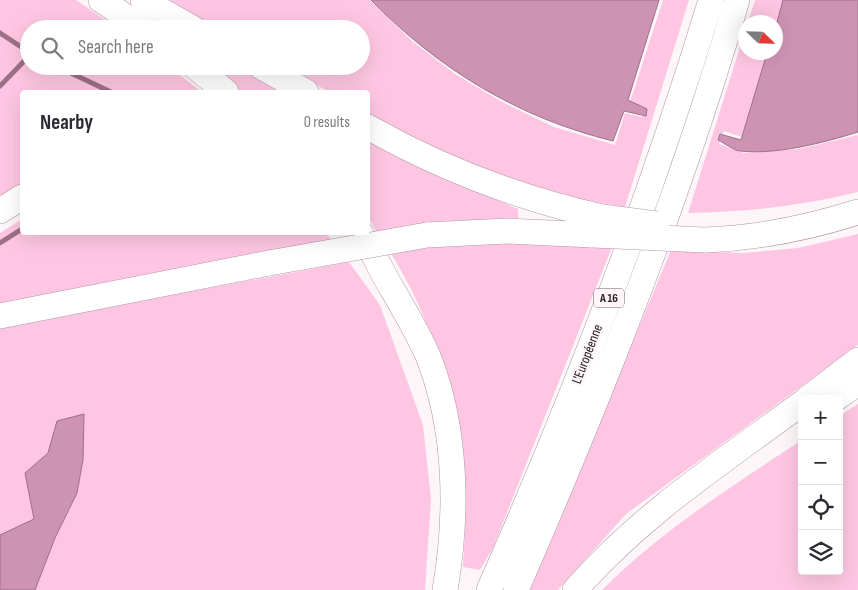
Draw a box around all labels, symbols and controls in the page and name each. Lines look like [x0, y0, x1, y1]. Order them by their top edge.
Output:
north arrow [738, 15, 783, 60]
search box [20, 20, 370, 75]
icon: search [38, 34, 66, 62]
text: Search here [78, 36, 154, 59]
text: Nearby [40, 110, 93, 135]
text: 0 results [304, 113, 350, 132]
road number: A 16 [594, 288, 624, 308]
street label: L'Européenne [568, 322, 606, 386]
map controls [798, 395, 843, 575]
button: + [798, 395, 843, 440]
button: − [798, 440, 843, 485]
button: locate [798, 485, 843, 530]
button: layers [798, 530, 843, 575]

